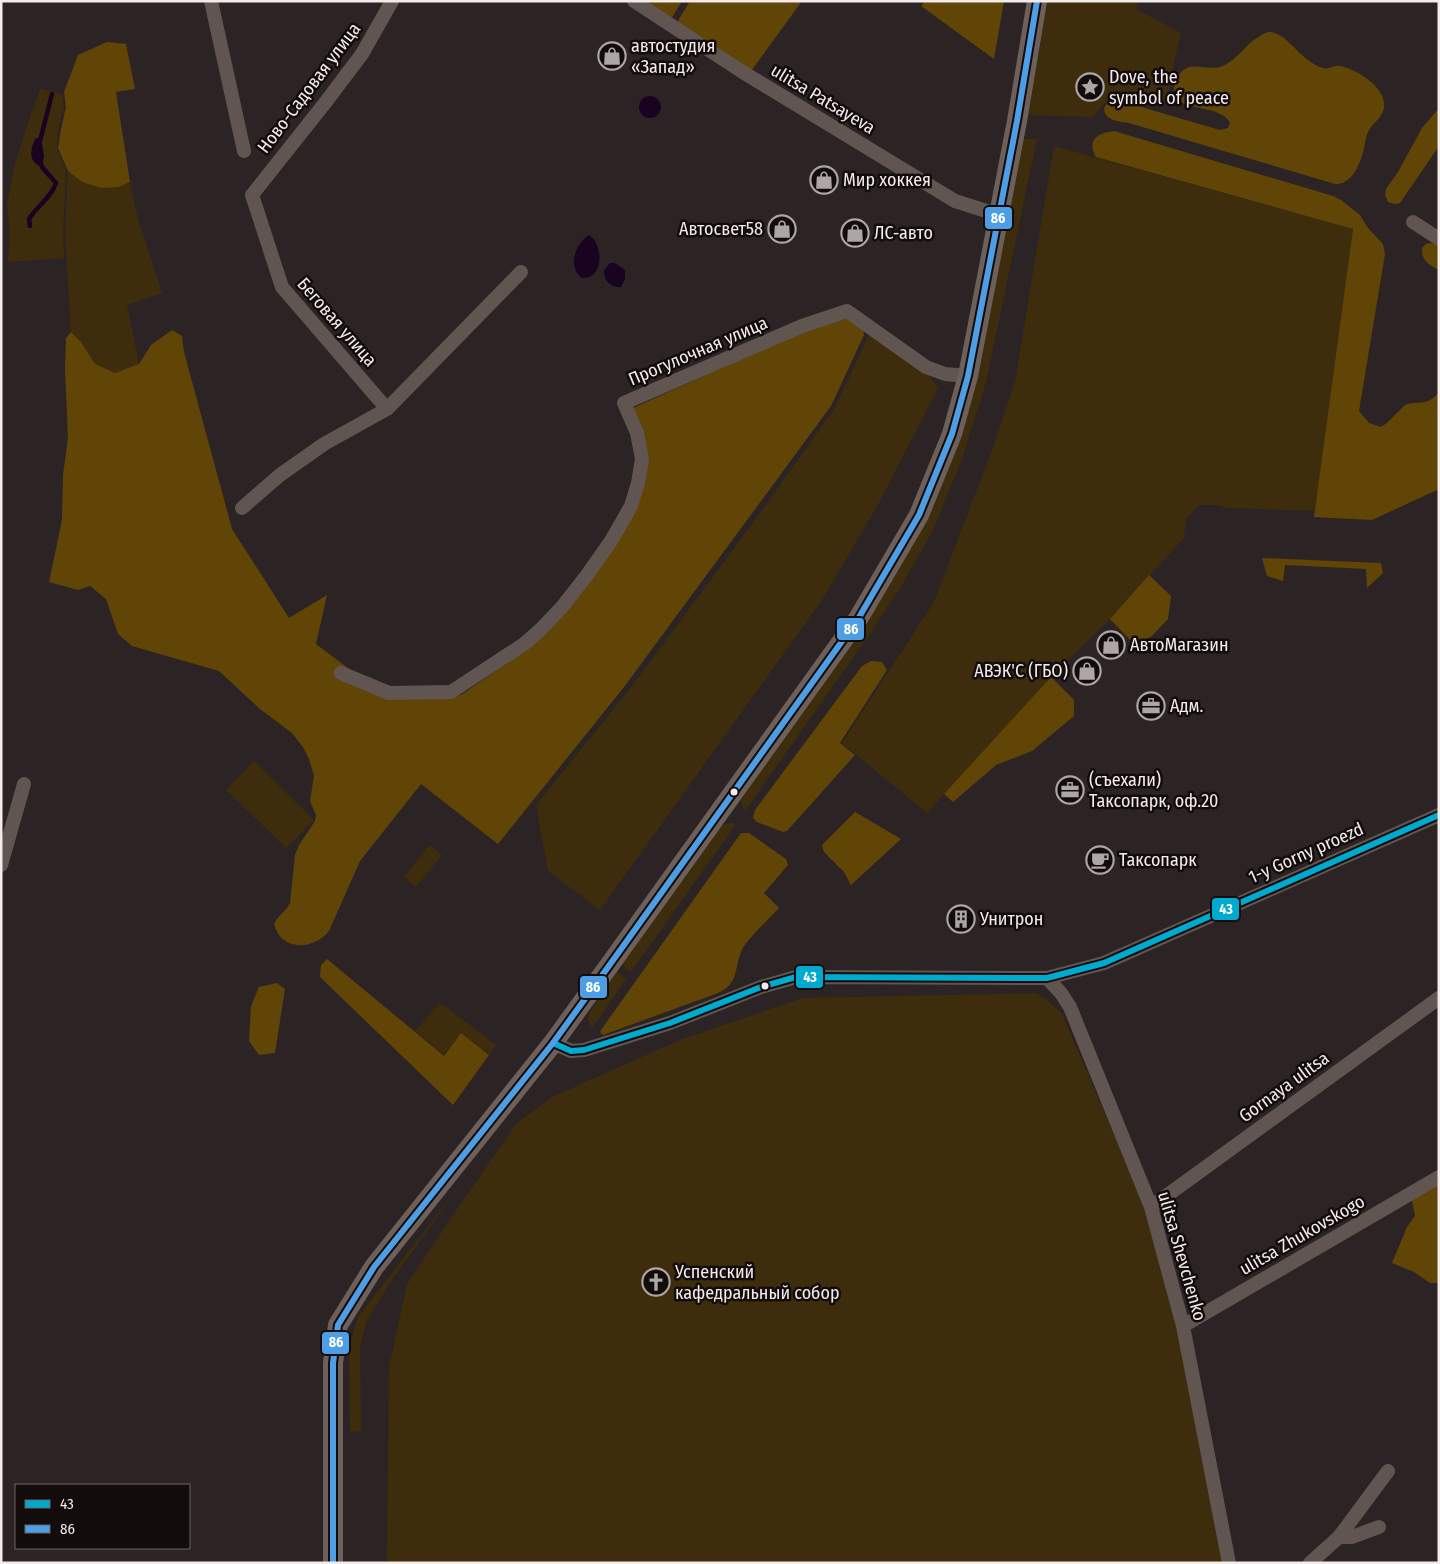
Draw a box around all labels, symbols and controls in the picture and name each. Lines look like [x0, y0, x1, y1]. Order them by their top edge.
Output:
street label: Ново-Садовая улица [253, 18, 365, 158]
place label: автостудия «Запад» [631, 35, 715, 78]
shop icon: автостудия «Запад» [597, 41, 627, 71]
street label: ulitsa Patsayeva [767, 59, 879, 139]
place label: Dove, the symbol of peace [1109, 66, 1229, 109]
place icon: Dove, the symbol of peace [1075, 72, 1105, 102]
shop icon: Мир хоккея [809, 165, 839, 195]
place label: Мир хоккея [843, 169, 931, 191]
line badge: 86 [984, 206, 1013, 230]
text: 86 [991, 210, 1005, 227]
shop icon: Автосвет58 [767, 214, 797, 244]
place label: Автосвет58 [679, 218, 763, 240]
shop icon: ЛС-авто [840, 218, 870, 248]
place label: ЛС-авто [874, 222, 933, 244]
street label: Беговая улица [293, 273, 382, 371]
street label: Прогулочная улица [625, 312, 771, 390]
line badge: 86 [836, 617, 865, 641]
text: 86 [844, 621, 858, 638]
shop icon: АвтоМагазин [1096, 630, 1126, 660]
place label: АвтоМагазин [1130, 634, 1228, 656]
shop icon: АВЭК'С (ГБО) [1072, 656, 1102, 686]
place label: АВЭК'С (ГБО) [974, 660, 1068, 682]
office icon: Адм. [1136, 691, 1166, 721]
place label: Адм. [1170, 695, 1204, 717]
place label: (съехали) Таксопарк, оф.20 [1089, 769, 1218, 812]
office icon: (съехали) Таксопарк, оф.20 [1055, 775, 1085, 805]
unlabelled marker [729, 787, 739, 797]
street label: 1-y Gorny proezd [1245, 818, 1367, 888]
cafe icon: Таксопарк [1085, 845, 1115, 875]
place label: Таксопарк [1119, 849, 1197, 871]
line badge: 43 [1211, 897, 1240, 921]
text: 43 [1219, 901, 1233, 918]
building icon: Унитрон [946, 904, 976, 934]
place label: Унитрон [979, 908, 1043, 930]
line badge: 43 [795, 965, 824, 989]
text: 43 [803, 969, 817, 986]
line badge: 86 [579, 975, 608, 999]
text: 86 [586, 979, 600, 996]
unlabelled marker [760, 981, 770, 991]
street label: Gornaya ulitsa [1235, 1047, 1333, 1127]
street label: ulitsa Shevchenko [1153, 1189, 1211, 1323]
street label: ulitsa Zhukovskogo [1235, 1190, 1369, 1280]
place label: Успенский кафедральный собор [674, 1261, 840, 1304]
church icon: Успенский кафедральный собор [641, 1267, 671, 1297]
line badge: 86 [321, 1331, 350, 1355]
text: 86 [329, 1334, 343, 1351]
legend [15, 1484, 190, 1549]
text: 43 [60, 1495, 74, 1513]
text: 86 [60, 1520, 75, 1538]

